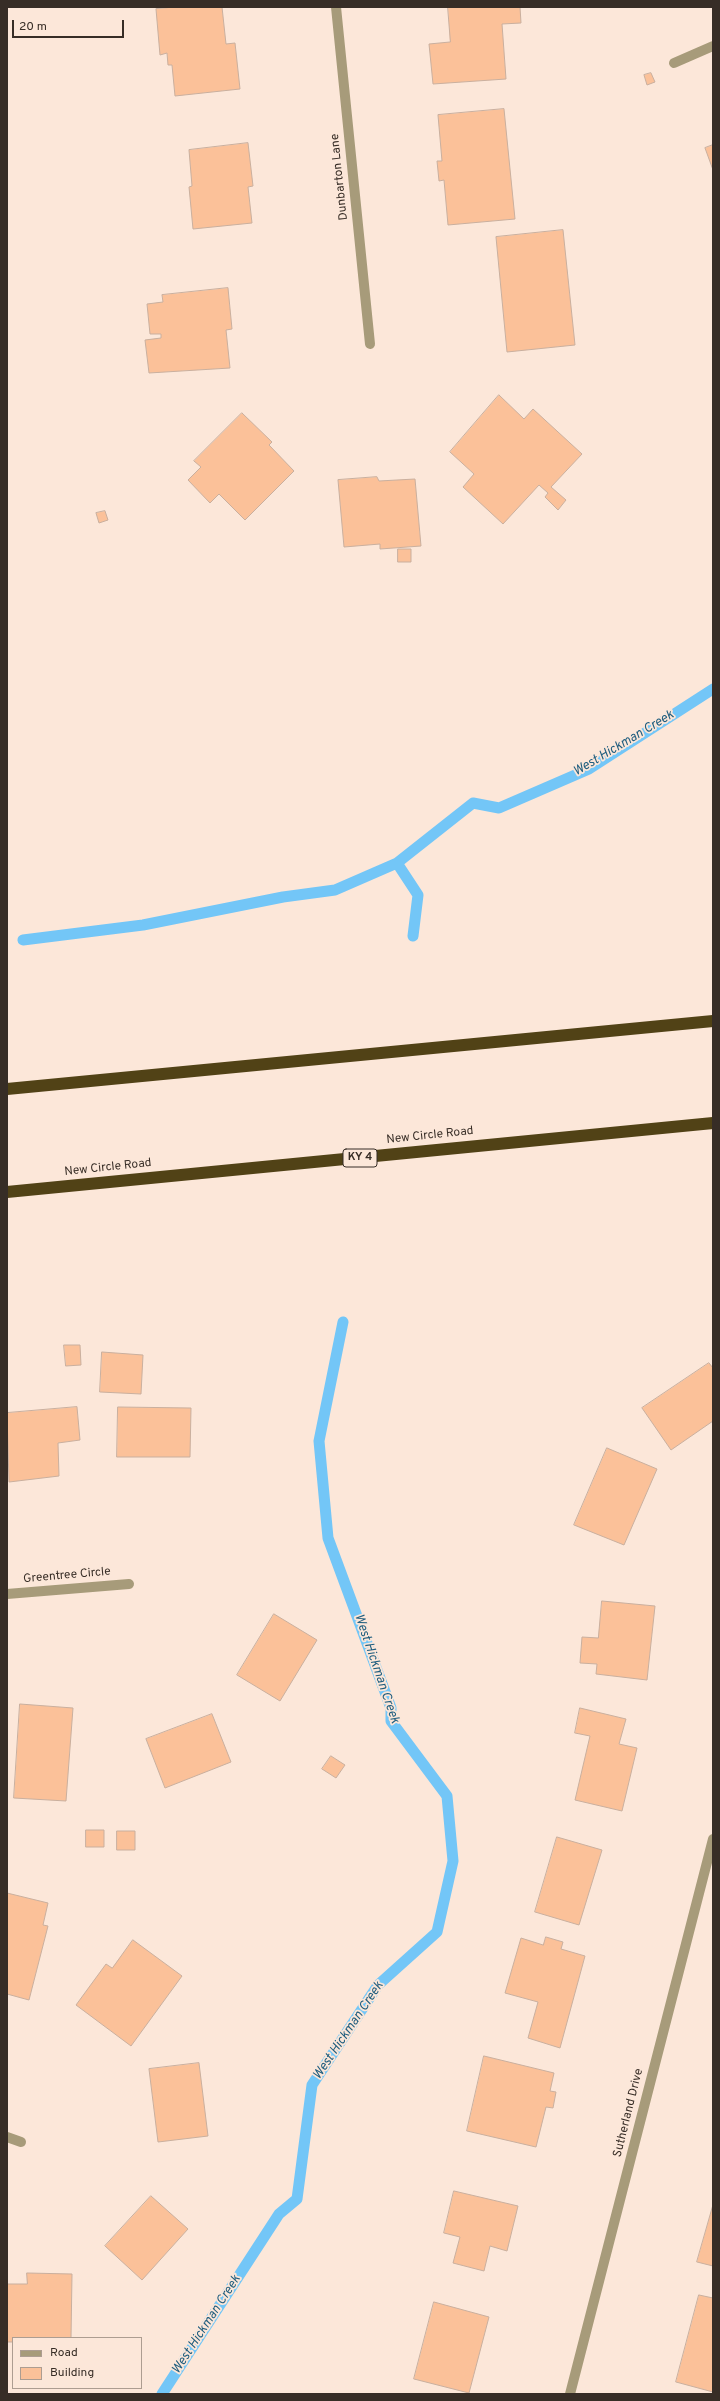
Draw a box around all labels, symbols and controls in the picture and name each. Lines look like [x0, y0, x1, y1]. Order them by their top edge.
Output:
scale bar [14, 12, 126, 38]
text: 20 m [19, 19, 47, 35]
street label: Dunbarton Lane [328, 133, 352, 221]
water label: West Hickman Creek [571, 708, 677, 780]
street label: New Circle Road [386, 1124, 474, 1148]
road number: KY 4 [343, 1149, 377, 1167]
street label: New Circle Road [64, 1156, 152, 1180]
street label: Greentree Circle [23, 1565, 111, 1587]
water label: West Hickman Creek [350, 1612, 402, 1726]
water label: West Hickman Creek [310, 1979, 388, 2083]
street label: Sutherland Drive [611, 2067, 647, 2159]
water label: West Hickman Creek [169, 2273, 245, 2377]
legend [12, 2337, 142, 2389]
text: Road [50, 2345, 78, 2361]
text: Building [50, 2365, 94, 2381]

